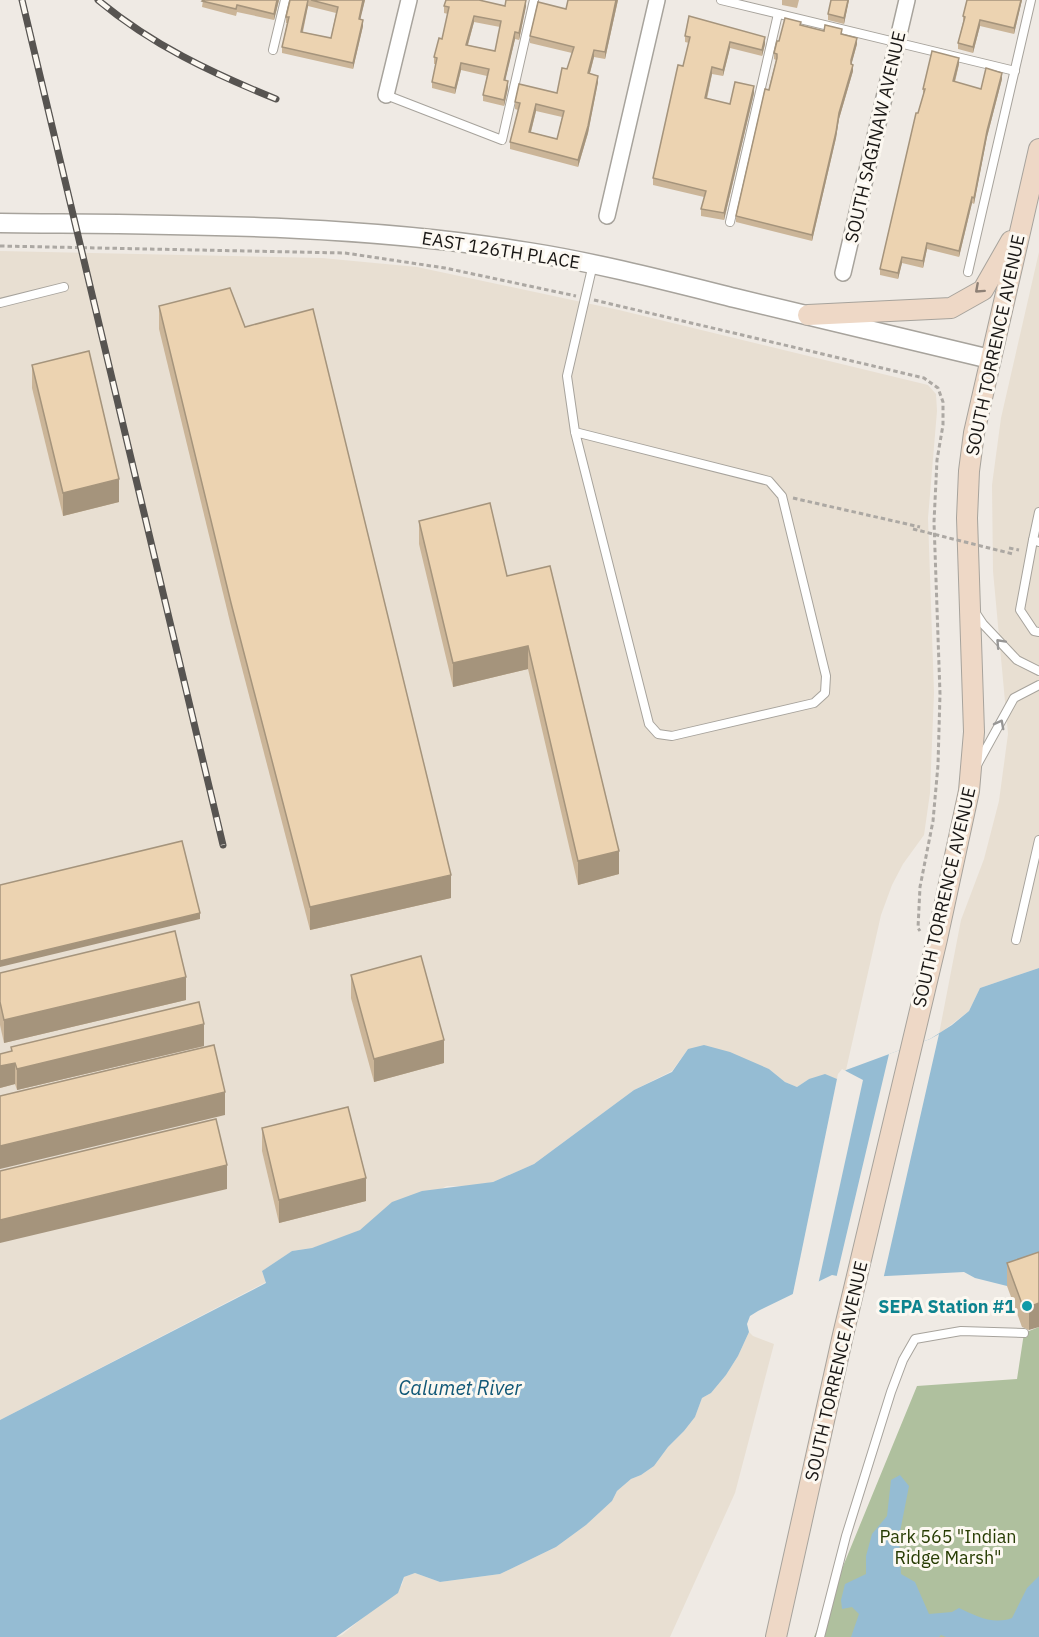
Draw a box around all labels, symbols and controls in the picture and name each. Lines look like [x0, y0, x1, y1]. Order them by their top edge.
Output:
street label: SOUTH SAGINAW AVENUE [839, 29, 911, 245]
street label: EAST 126TH PLACE [420, 226, 582, 274]
street label: SOUTH TORRENCE AVENUE [960, 232, 1030, 458]
one-way arrow [976, 282, 986, 293]
one-way arrow [997, 639, 1008, 650]
one-way arrow [993, 720, 1004, 730]
street label: SOUTH TORRENCE AVENUE [907, 785, 981, 1009]
street label: SOUTH TORRENCE AVENUE [799, 1259, 873, 1483]
place label: SEPA Station #1 [878, 1295, 1015, 1318]
marker: SEPA Station #1 [1020, 1299, 1034, 1313]
water label: Calumet River [398, 1374, 522, 1401]
park label: Park 565 "Indian Ridge Marsh" [879, 1525, 1017, 1569]

